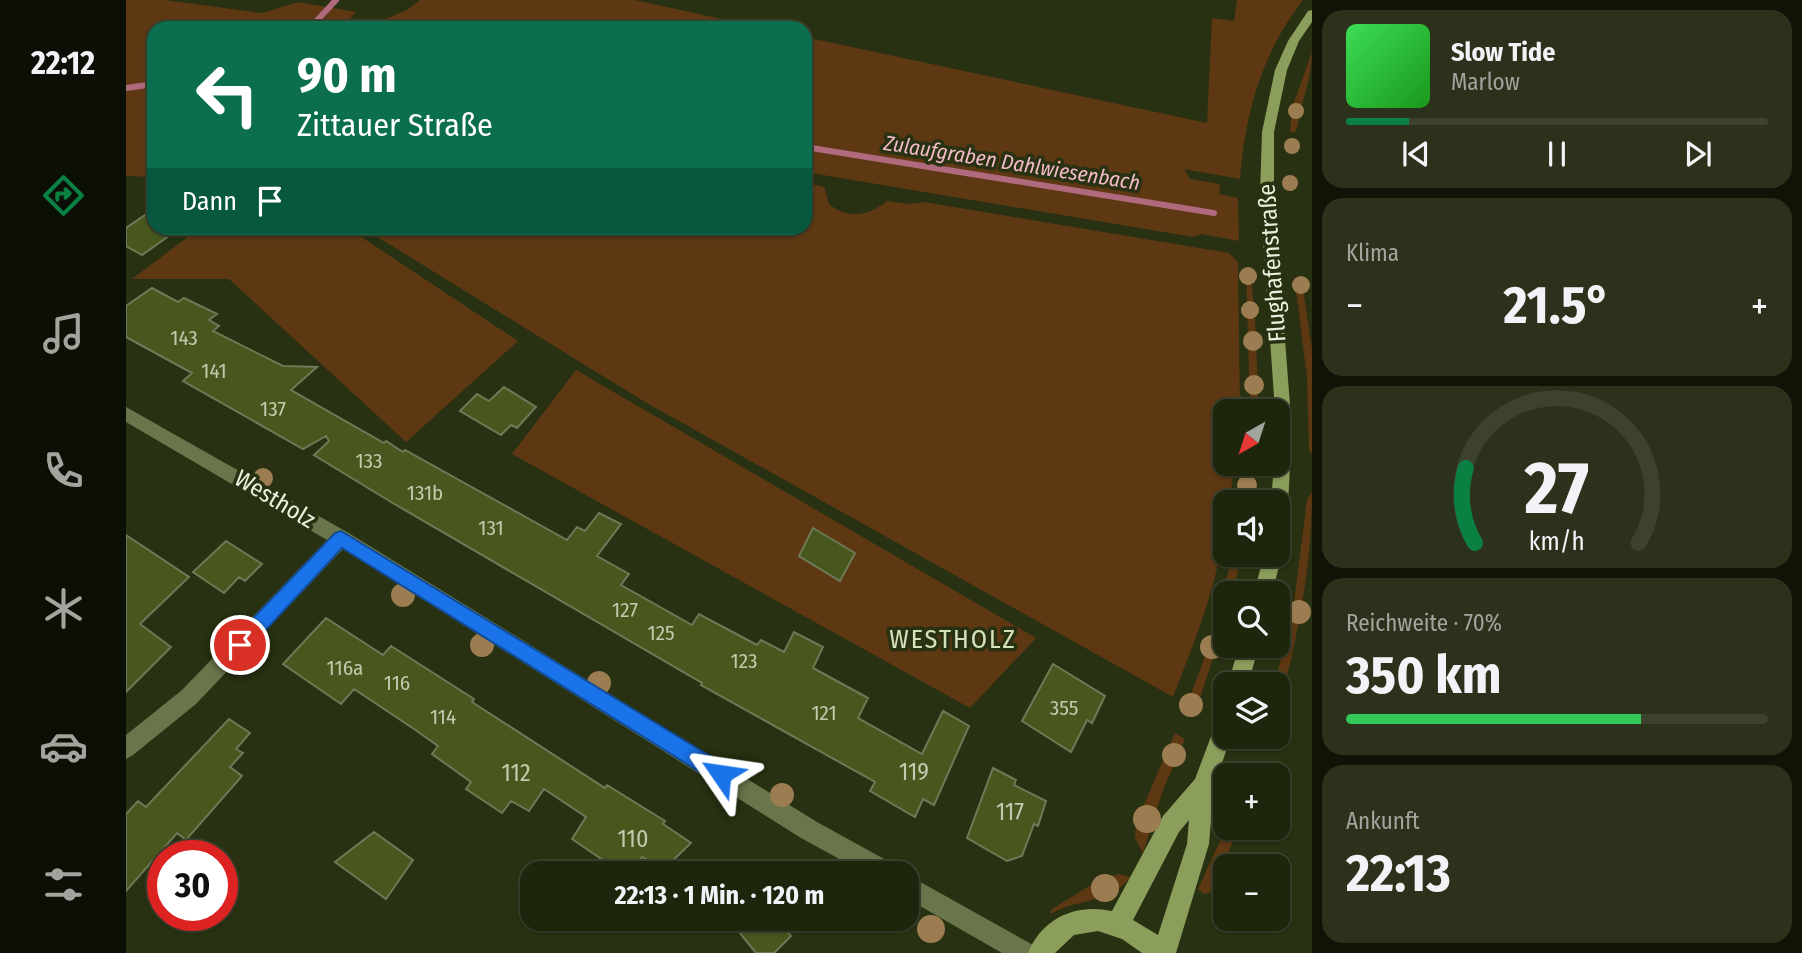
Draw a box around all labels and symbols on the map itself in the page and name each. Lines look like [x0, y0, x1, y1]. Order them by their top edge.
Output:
water label: Zulaufgraben Dahlwiesenbach [881, 130, 1142, 196]
street label: Flughafenstraße [1253, 183, 1291, 343]
house number: 143 [170, 325, 198, 351]
house number: 141 [201, 358, 227, 384]
house number: 137 [260, 396, 286, 422]
north arrow [1213, 399, 1290, 476]
house number: 133 [355, 448, 383, 474]
street label: Westholz [230, 464, 320, 534]
house number: 131b [407, 480, 443, 506]
house number: 131 [478, 515, 504, 541]
house number: 127 [612, 597, 638, 623]
pin [210, 615, 270, 675]
house number: 125 [647, 620, 675, 646]
district label: WESTHOLZ [889, 624, 1017, 655]
house number: 123 [731, 648, 757, 674]
house number: 116a [327, 655, 363, 681]
house number: 116 [384, 670, 410, 696]
house number: 355 [1050, 695, 1078, 721]
house number: 121 [811, 700, 837, 726]
house number: 114 [430, 704, 456, 730]
position arrow [684, 737, 758, 811]
house number: 119 [899, 758, 929, 786]
house number: 112 [502, 759, 530, 787]
house number: 117 [996, 798, 1024, 826]
house number: 110 [618, 825, 648, 853]
speed limit sign: 30 [147, 840, 238, 931]

